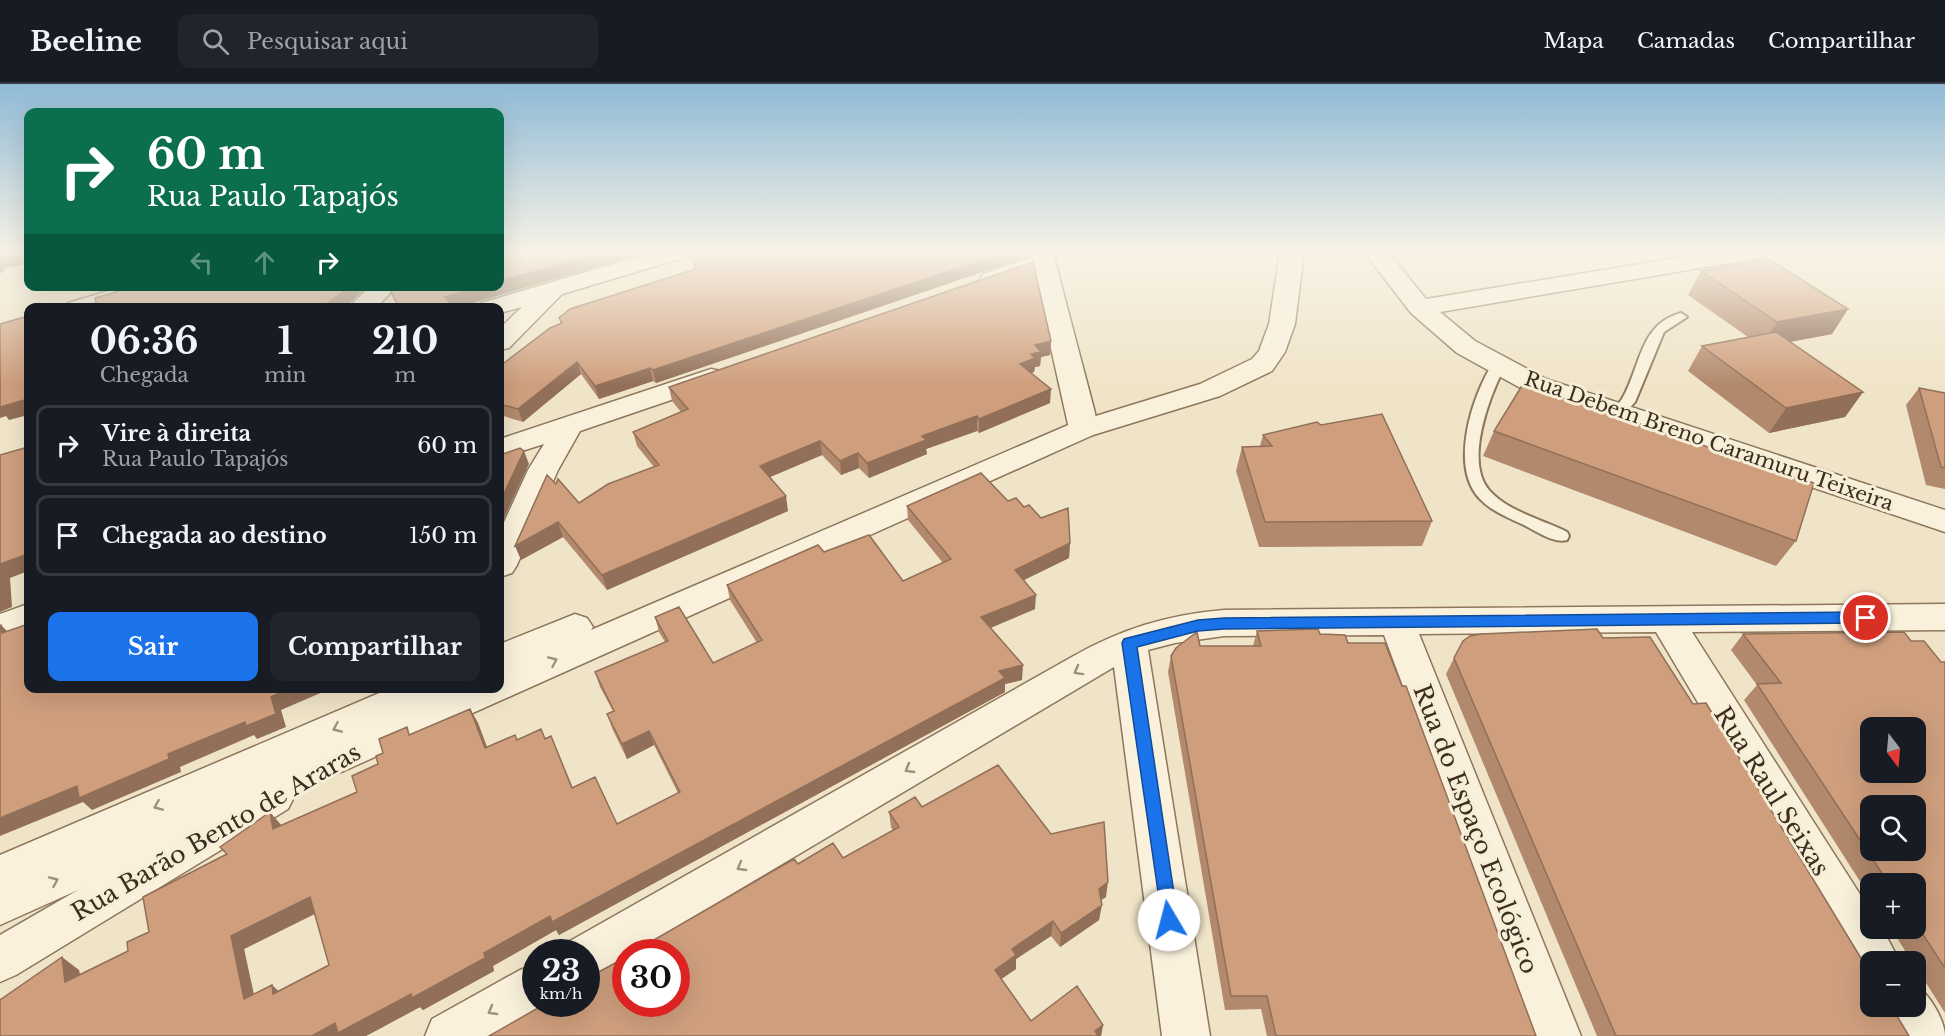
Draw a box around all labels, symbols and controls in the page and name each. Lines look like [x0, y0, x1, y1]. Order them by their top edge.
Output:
search box [178, 14, 598, 68]
text: Beeline [30, 24, 142, 59]
icon: search [199, 25, 232, 58]
text: Pesquisar aqui [247, 28, 408, 55]
text: Mapa [1544, 28, 1604, 54]
text: Camadas [1637, 28, 1735, 54]
text: Compartilhar [1768, 28, 1915, 54]
text: 60 m [147, 128, 265, 180]
icon: right [48, 132, 126, 210]
text: Rua Paulo Tapajós [147, 180, 399, 213]
icon: left [185, 246, 218, 279]
icon: ahead [248, 246, 281, 279]
icon: right [311, 246, 344, 279]
text: 06:36 [90, 319, 199, 364]
text: 1 [277, 319, 293, 364]
text: 210 [372, 319, 438, 364]
text: Chegada [100, 363, 189, 387]
text: min [264, 363, 306, 387]
text: m [394, 363, 416, 387]
street label: Rua Debem Breno Caramuru Teixeira [1521, 366, 1898, 516]
text: Vire à direita [102, 420, 251, 447]
icon: right [51, 429, 84, 462]
text: 60 m [417, 432, 477, 459]
text: Rua Paulo Tapajós [102, 447, 288, 471]
icon: arrive [51, 519, 84, 552]
text: Chegada ao destino [102, 522, 327, 549]
text: 150 m [409, 522, 477, 549]
pin [1840, 592, 1891, 643]
icon: arrive [1849, 601, 1882, 634]
button: Sair [48, 612, 258, 681]
button: Compartilhar [270, 612, 480, 681]
one-way arrow [547, 656, 558, 668]
one-way arrow [1074, 664, 1084, 675]
street label: Rua do Espaço Ecológico [1407, 680, 1545, 978]
street label: Rua Raul Seixas [1708, 701, 1836, 881]
north arrow [1860, 717, 1926, 783]
map controls [1860, 717, 1926, 1017]
one-way arrow [332, 721, 343, 733]
street label: Rua Barão Bento de Araras [66, 737, 366, 927]
one-way arrow [905, 762, 915, 773]
button: search [1860, 795, 1926, 861]
one-way arrow [154, 799, 165, 811]
one-way arrow [737, 859, 747, 871]
button: + [1860, 873, 1926, 939]
one-way arrow [47, 876, 58, 888]
position arrow [1137, 888, 1201, 952]
speed limit sign: 30 [612, 939, 690, 1017]
button: − [1860, 951, 1926, 1017]
text: 23 [542, 952, 580, 989]
text: km/h [540, 984, 582, 1003]
one-way arrow [488, 1004, 498, 1015]

